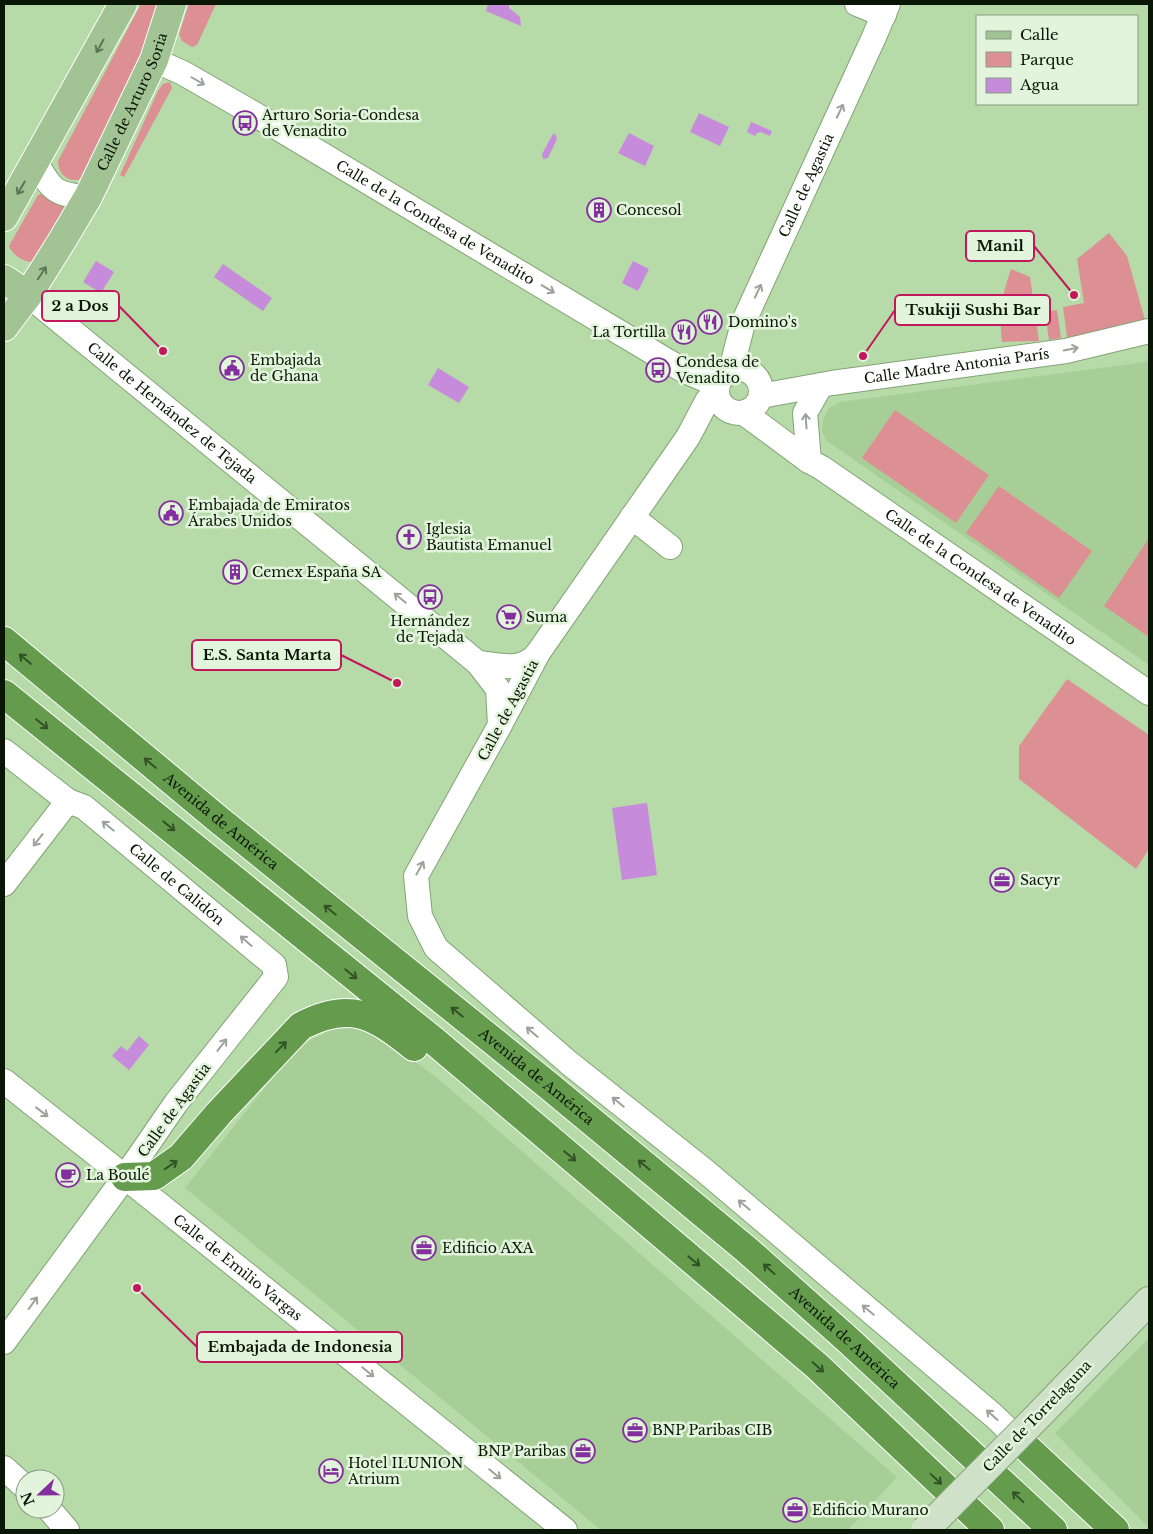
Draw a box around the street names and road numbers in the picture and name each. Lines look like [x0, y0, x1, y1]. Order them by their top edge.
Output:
street label: Calle de Arturo Soria [93, 30, 171, 174]
street label: Calle de Agastia [775, 130, 838, 240]
street label: Calle de la Condesa de Venadito [333, 156, 538, 289]
street label: Calle de Hernández de Tejada [84, 338, 261, 487]
street label: Calle Madre Antonia París [863, 344, 1050, 388]
street label: Calle de la Condesa de Venadito [881, 505, 1080, 649]
street label: Calle de Agastia [474, 656, 542, 764]
street label: Avenida de América [159, 768, 282, 874]
street label: Calle de Calidón [126, 839, 228, 929]
street label: Avenida de América [475, 1024, 598, 1129]
street label: Calle de Agastia [134, 1059, 214, 1161]
street label: Calle de Emilio Vargas [170, 1210, 306, 1325]
street label: Avenida de América [785, 1282, 904, 1393]
street label: Calle de Torrelaguna [979, 1356, 1095, 1476]

